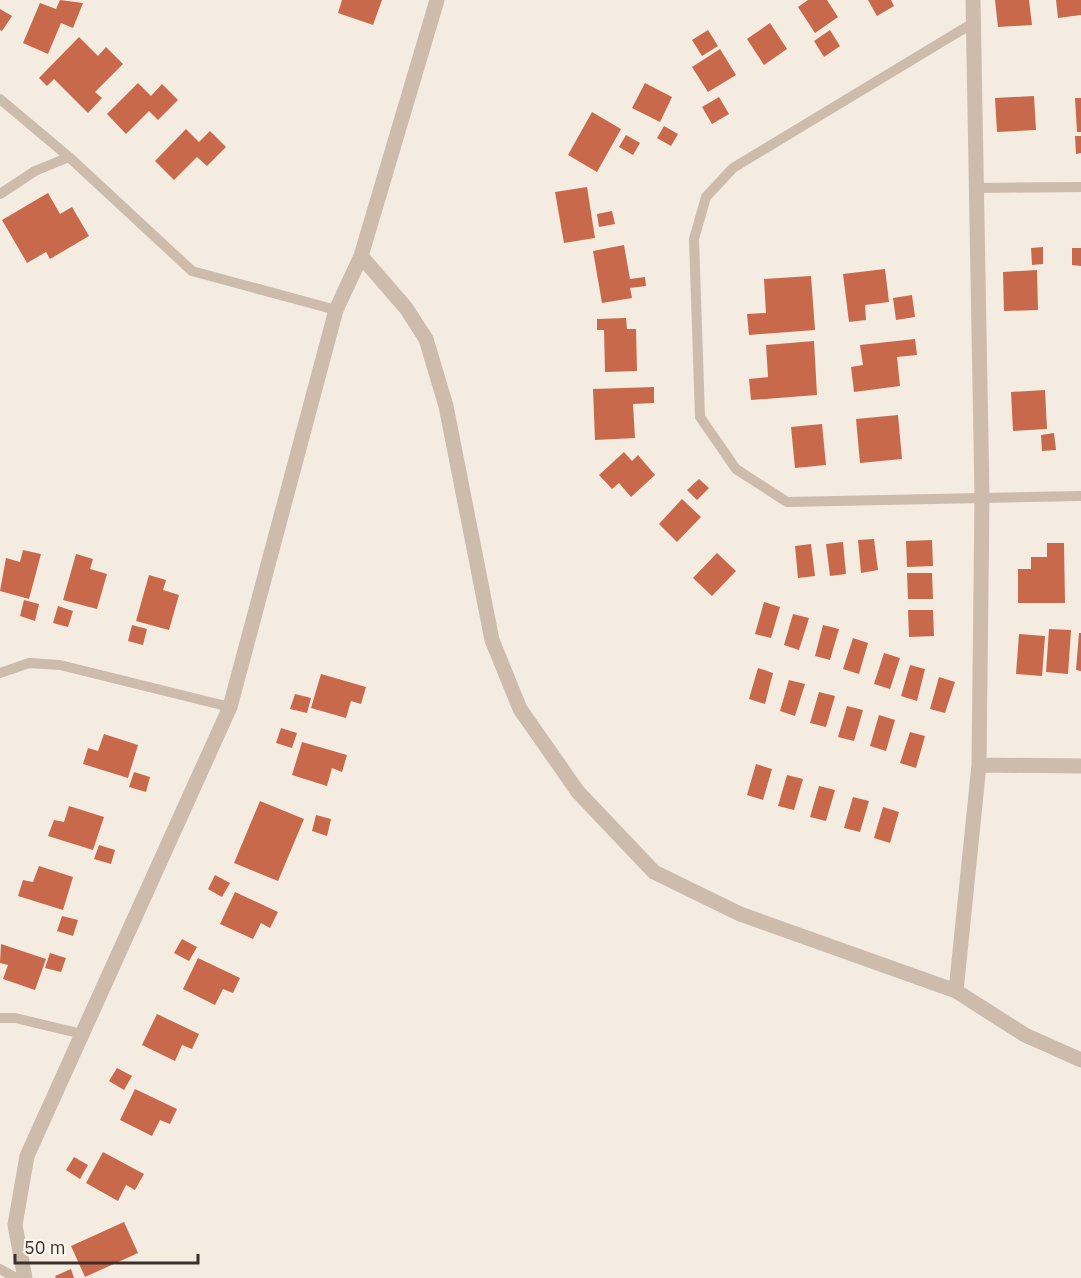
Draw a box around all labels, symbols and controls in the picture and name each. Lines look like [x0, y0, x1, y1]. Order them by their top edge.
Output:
scale bar [15, 1227, 198, 1265]
text: 50 m [24, 1236, 66, 1259]

